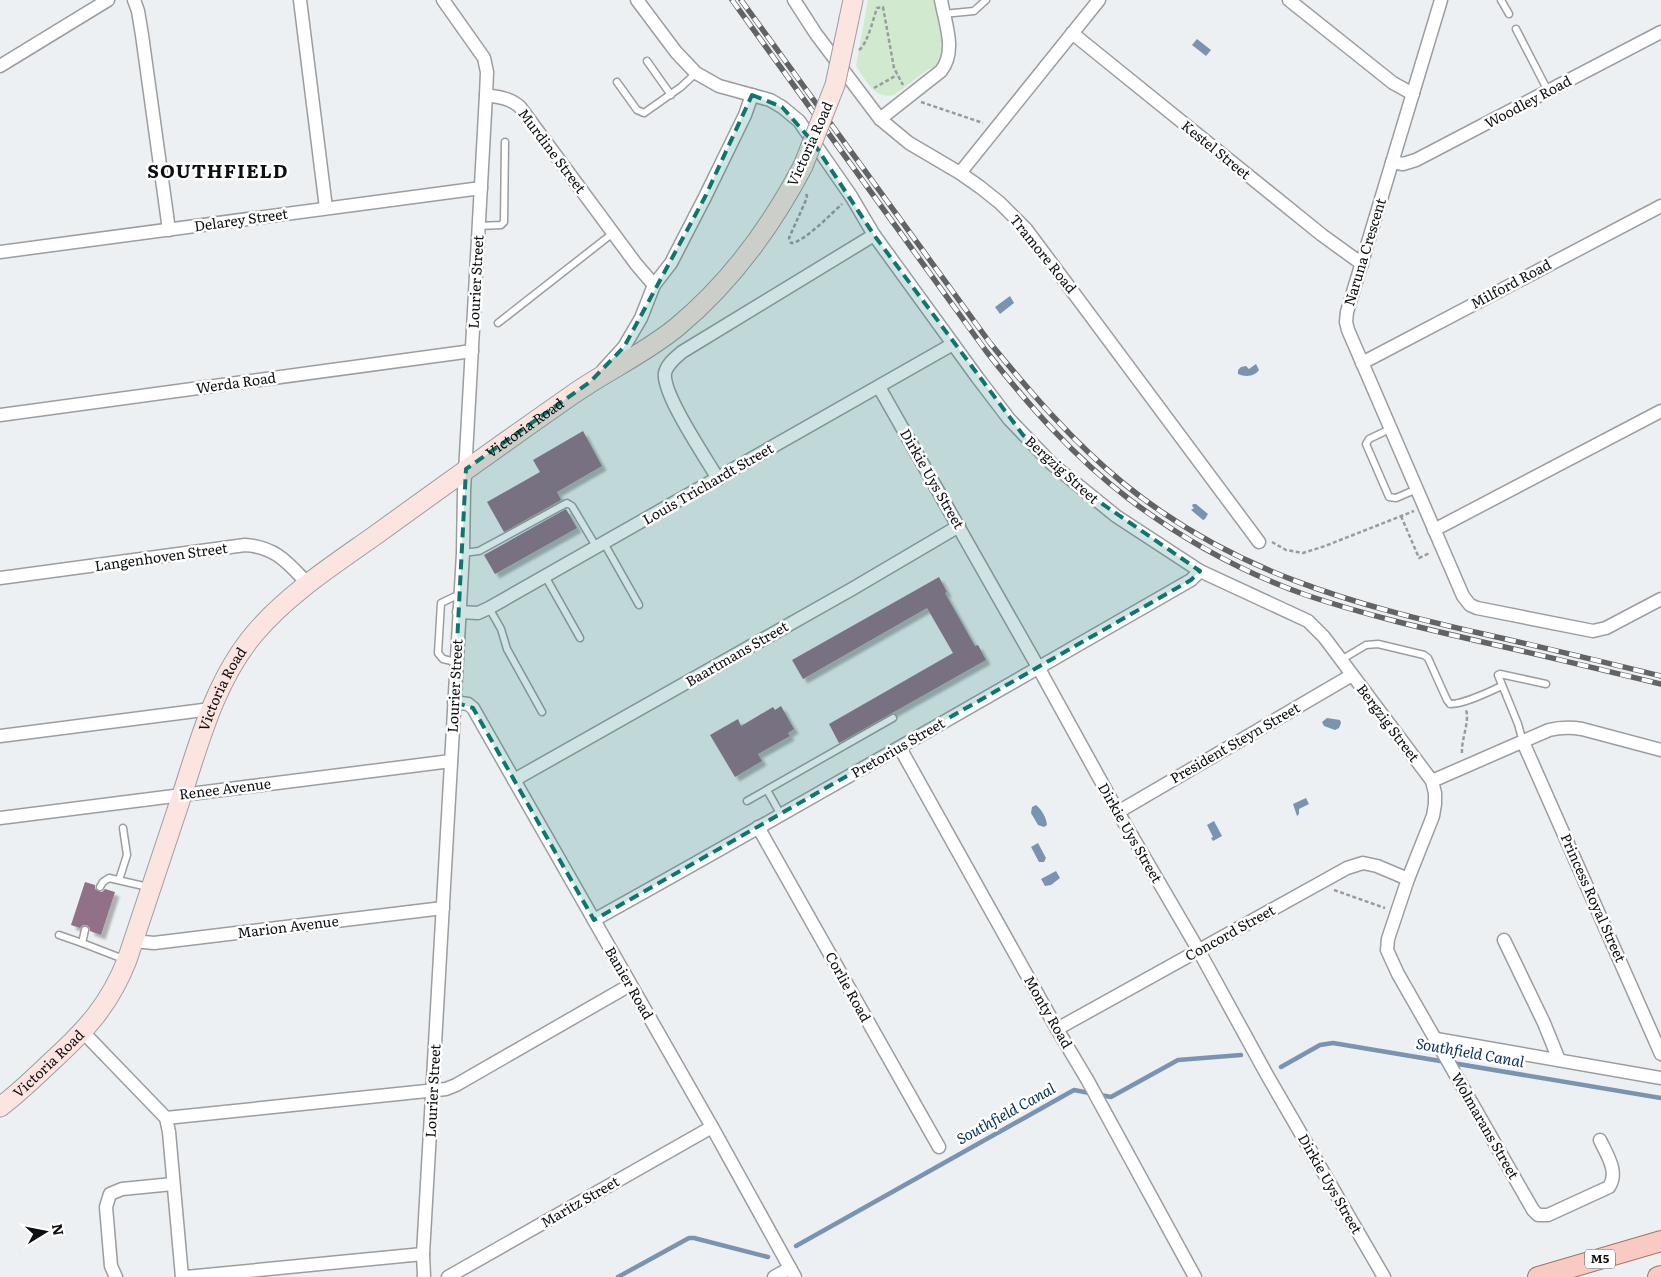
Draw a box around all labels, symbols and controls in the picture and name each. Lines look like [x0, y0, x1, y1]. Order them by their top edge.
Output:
street label: Woodley Road [1481, 70, 1575, 132]
street label: Victoria Road [781, 98, 837, 189]
street label: Murdine Street [514, 104, 591, 197]
street label: Kestel Street [1178, 115, 1256, 184]
district label: SOUTHFIELD [147, 156, 289, 184]
street label: Naruna Crescent [1338, 195, 1390, 308]
street label: Delarey Street [193, 202, 289, 235]
street label: Tramore Road [1006, 210, 1082, 297]
street label: Lourier Street [463, 234, 487, 329]
street label: Milford Road [1467, 253, 1555, 313]
street label: Werda Road [195, 366, 278, 398]
street label: Victoria Road [481, 393, 568, 462]
street label: Dirkie Uys Street [896, 425, 970, 533]
street label: Bergzig Street [1021, 431, 1104, 508]
street label: Louis Trichardt Street [638, 437, 777, 529]
street label: Langenhoven Street [93, 537, 229, 575]
street label: Baartmans Street [681, 615, 792, 691]
street label: Lourier Street [442, 638, 466, 733]
street label: Victoria Road [193, 642, 251, 733]
street label: Bergzig Street [1353, 679, 1425, 766]
street label: President Steyn Street [1166, 697, 1303, 788]
street label: Pretorius Street [847, 712, 948, 782]
street label: Renee Avenue [178, 772, 272, 804]
street label: Dirkie Uys Street [1094, 779, 1168, 887]
street label: Princess Royal Street [1557, 830, 1631, 965]
street label: Concord Street [1181, 899, 1278, 965]
street label: Marion Avenue [236, 910, 340, 942]
street label: Banier Road [601, 942, 659, 1023]
street label: Corlie Road [821, 948, 877, 1026]
street label: Monty Road [1020, 971, 1078, 1052]
street label: Victoria Road [8, 1024, 88, 1102]
water label: Southfield Canal [1414, 1031, 1527, 1073]
street label: Lourier Street [420, 1043, 444, 1138]
street label: Wolmarans Street [1447, 1069, 1525, 1183]
water label: Southfield Canal [952, 1076, 1059, 1149]
street label: Dirkie Uys Street [1294, 1130, 1368, 1238]
street label: Maritz Street [537, 1170, 623, 1232]
north arrow [20, 1207, 70, 1257]
text: N [48, 1222, 70, 1237]
road number: M5 [1585, 1250, 1615, 1268]

